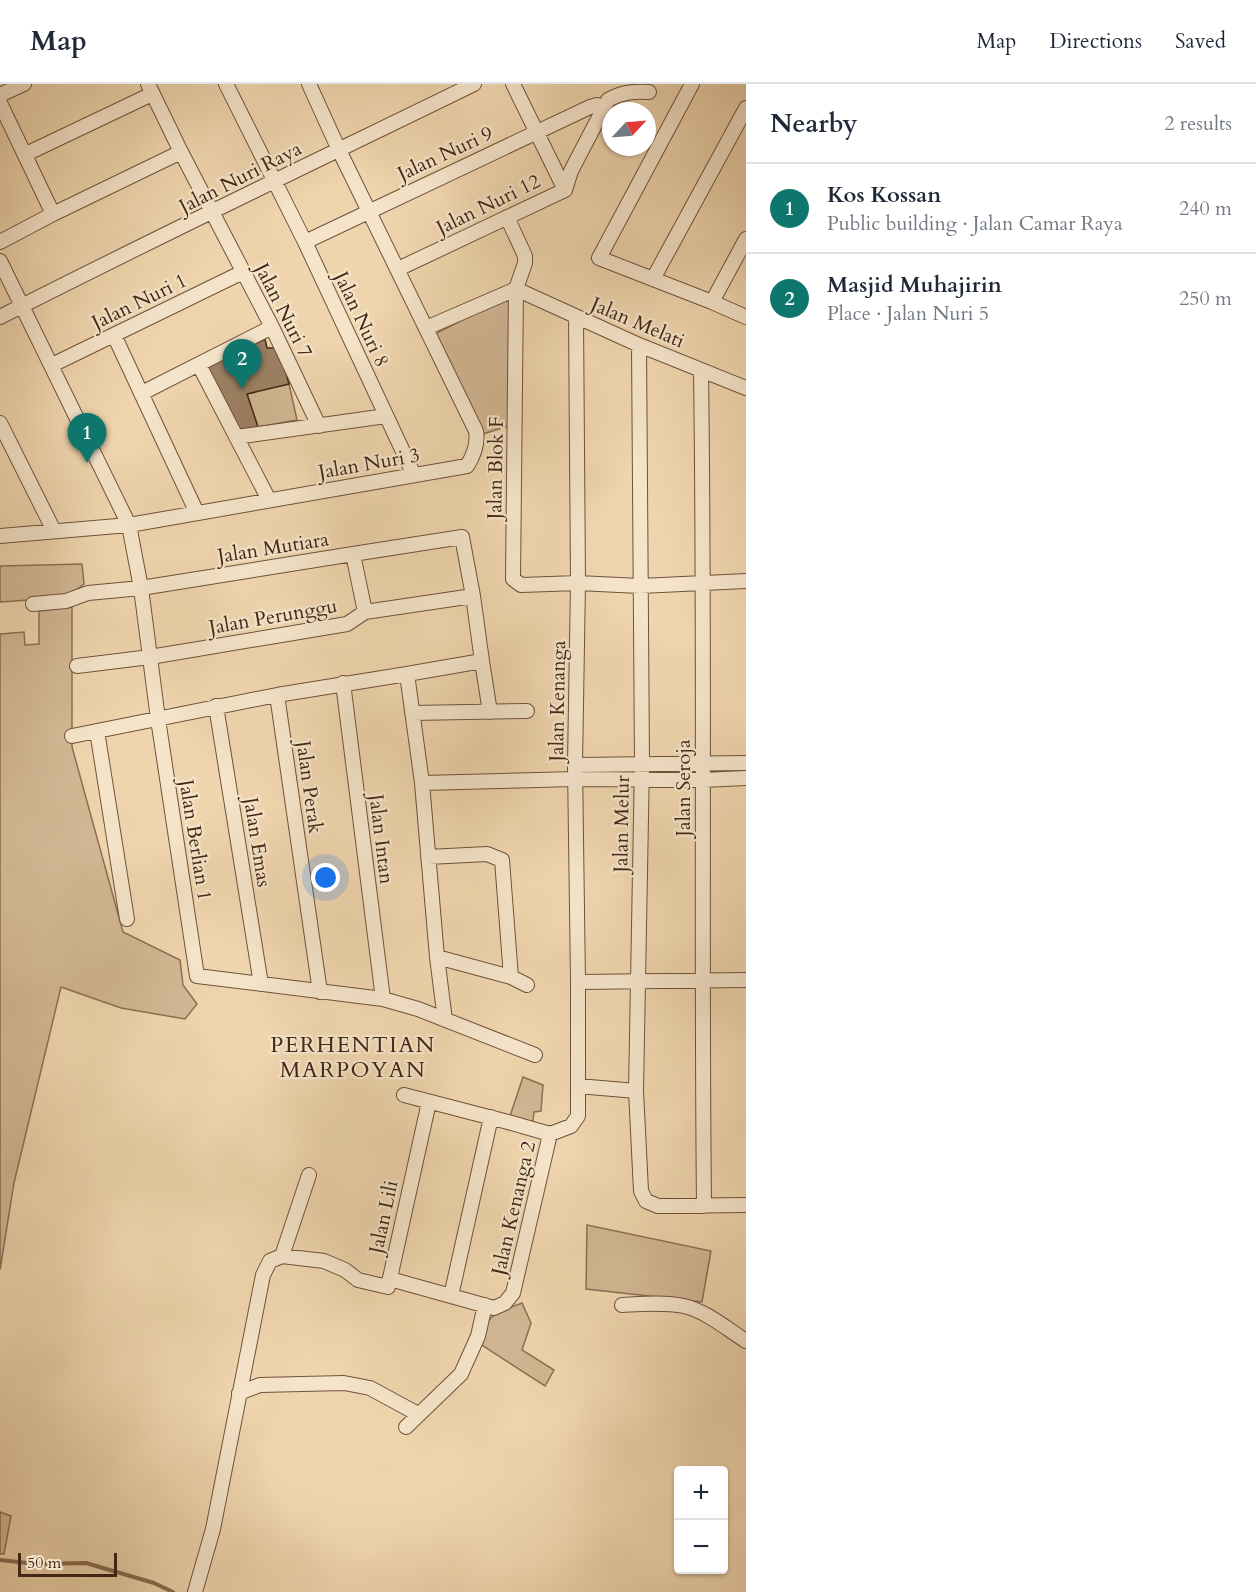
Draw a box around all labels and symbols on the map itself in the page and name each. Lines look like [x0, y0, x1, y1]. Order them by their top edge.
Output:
north arrow [602, 102, 656, 156]
street label: Jalan Nuri 9 [390, 120, 497, 189]
street label: Jalan Nuri Raya [172, 135, 306, 221]
street label: Jalan Nuri 12 [429, 168, 545, 243]
street label: Jalan Nuri 7 [247, 256, 319, 362]
street label: Jalan Nuri 8 [326, 264, 395, 371]
street label: Jalan Nuri 1 [85, 267, 191, 337]
street label: Jalan Melati [584, 289, 689, 354]
pin: 2 [222, 340, 262, 389]
pin: 1 [68, 414, 106, 463]
street label: Jalan Blok F [481, 416, 510, 523]
street label: Jalan Nuri 3 [313, 441, 422, 486]
street label: Jalan Mutiara [213, 525, 331, 570]
street label: Jalan Perunggu [204, 592, 339, 642]
street label: Jalan Kenanga [543, 640, 572, 765]
street label: Jalan Perak [289, 736, 329, 835]
street label: Jalan Seroja [670, 739, 697, 840]
street label: Jalan Berlian 1 [172, 775, 218, 903]
street label: Jalan Melur [607, 775, 636, 876]
street label: Jalan Intan [362, 790, 400, 886]
street label: Jalan Emas [237, 792, 278, 889]
your location [311, 863, 340, 892]
district label: PERHENTIAN MARPOYAN [270, 1030, 436, 1085]
street label: Jalan Kenanga 2 [484, 1138, 542, 1281]
street label: Jalan Lili [362, 1178, 404, 1259]
scale bar [18, 1550, 117, 1578]

